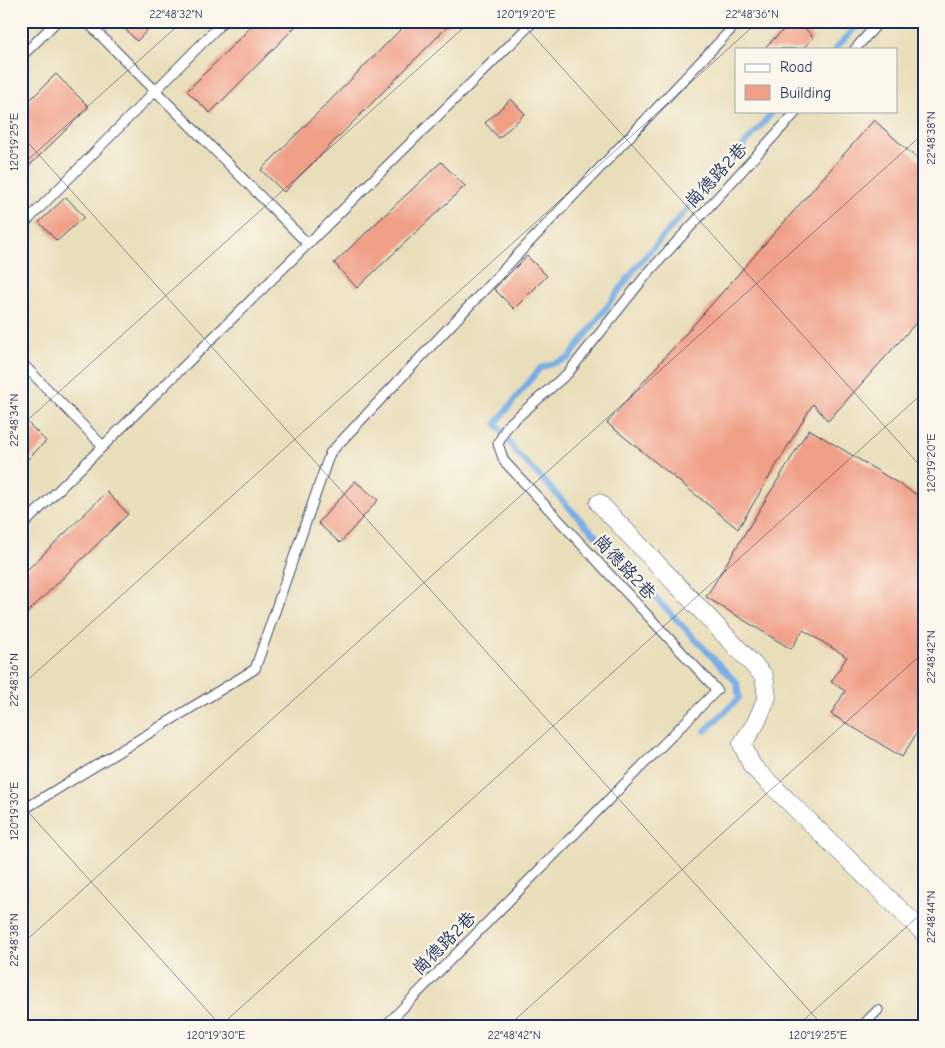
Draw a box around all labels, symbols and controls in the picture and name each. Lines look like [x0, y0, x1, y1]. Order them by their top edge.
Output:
text: 22°48'32"N [149, 7, 203, 21]
text: 120°19'20"E [497, 7, 555, 21]
text: 22°48'36"N [725, 7, 779, 21]
legend [735, 48, 898, 112]
text: Road [780, 58, 812, 76]
text: Building [780, 84, 831, 102]
text: 22°48'38"N [924, 111, 938, 165]
text: 120°19'25"E [7, 113, 21, 171]
street label: 崗德路2巷 [681, 138, 752, 212]
text: 22°48'34"N [7, 394, 21, 446]
text: 120°19'20"E [924, 434, 938, 492]
street label: 崗德路2巷 [589, 530, 660, 604]
text: 22°48'42"N [924, 630, 938, 684]
text: 22°48'36"N [7, 653, 21, 707]
text: 120°19'30"E [7, 782, 21, 840]
text: 22°48'44"N [924, 891, 938, 943]
street label: 崗德路2巷 [408, 907, 481, 980]
text: 22°48'38"N [7, 913, 21, 967]
text: 120°19'30"E [187, 1028, 245, 1042]
text: 22°48'42"N [487, 1028, 541, 1042]
text: 120°19'25"E [789, 1028, 847, 1042]

